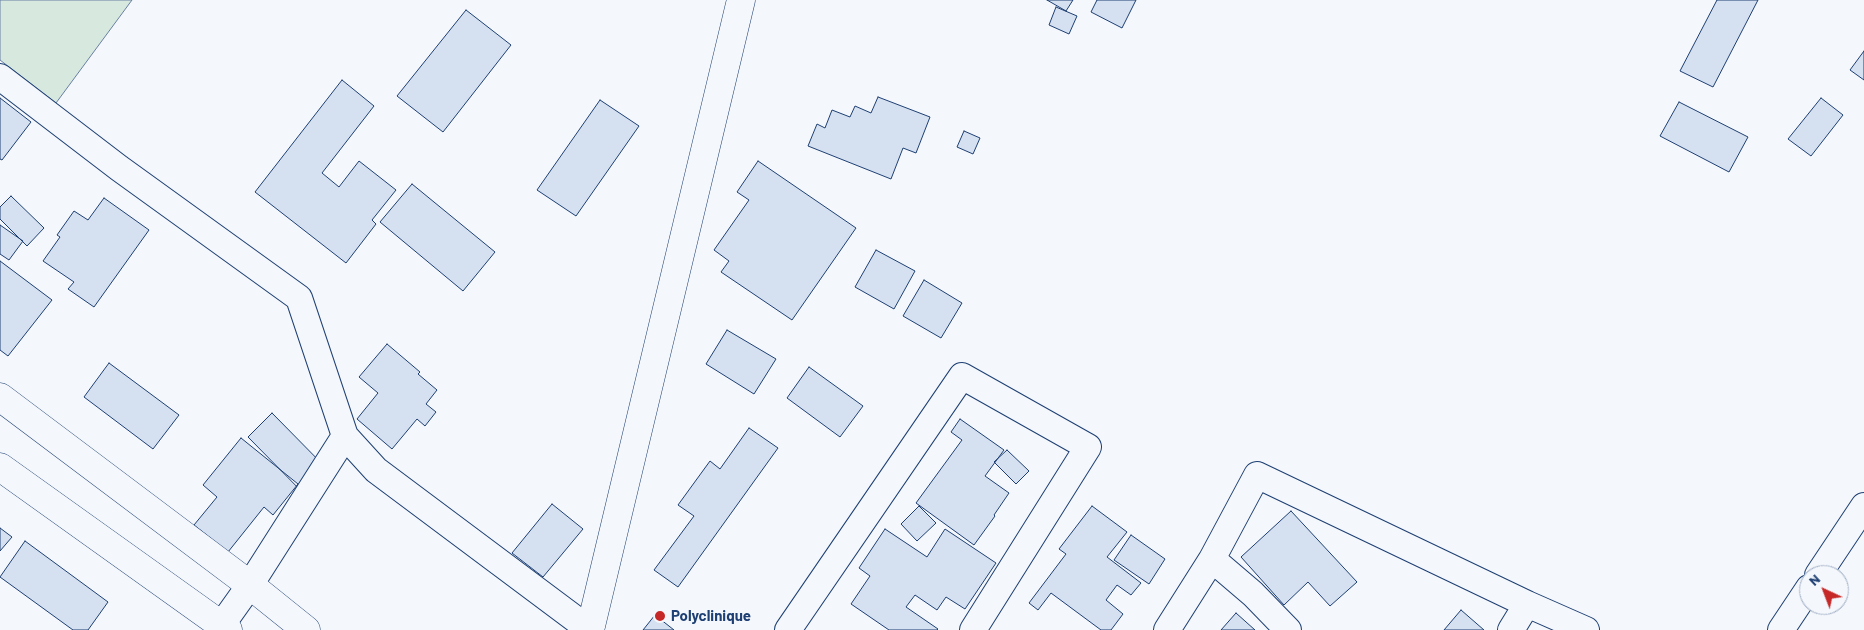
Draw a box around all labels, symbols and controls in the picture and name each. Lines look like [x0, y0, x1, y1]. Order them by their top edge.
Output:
north arrow [1799, 565, 1849, 615]
text: N [1805, 570, 1823, 589]
place label: Polyclinique [671, 607, 751, 625]
marker: Polyclinique [653, 609, 667, 623]

